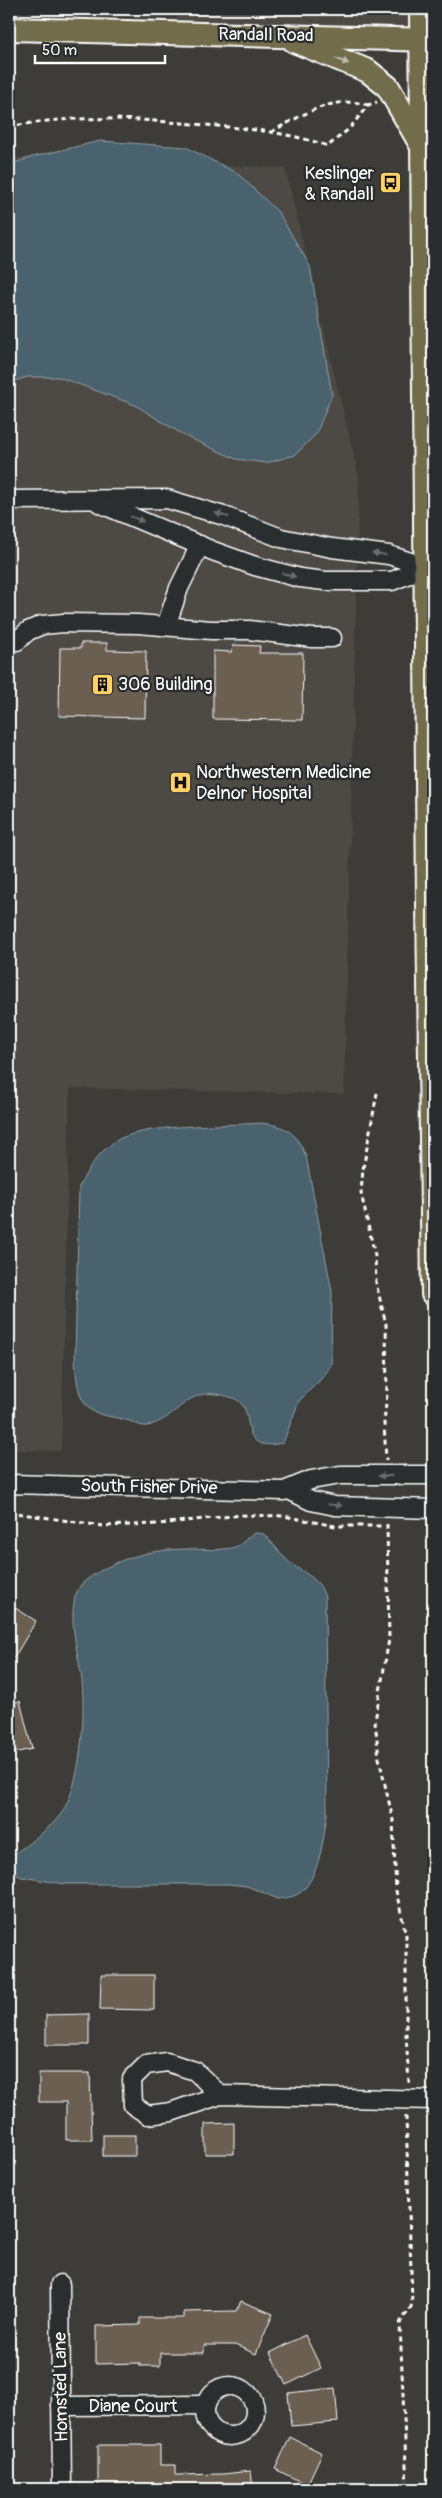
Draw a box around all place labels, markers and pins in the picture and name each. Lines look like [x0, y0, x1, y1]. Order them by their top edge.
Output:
place label: Keslinger & Randall [304, 162, 375, 206]
bus stop icon: Keslinger & Randall [378, 171, 402, 195]
building icon: 306 Building [90, 672, 114, 696]
place label: 306 Building [118, 673, 213, 696]
place label: Northwestern Medicine Delnor Hospital [196, 761, 371, 805]
hospital icon: Northwestern Medicine Delnor Hospital [168, 770, 192, 794]

